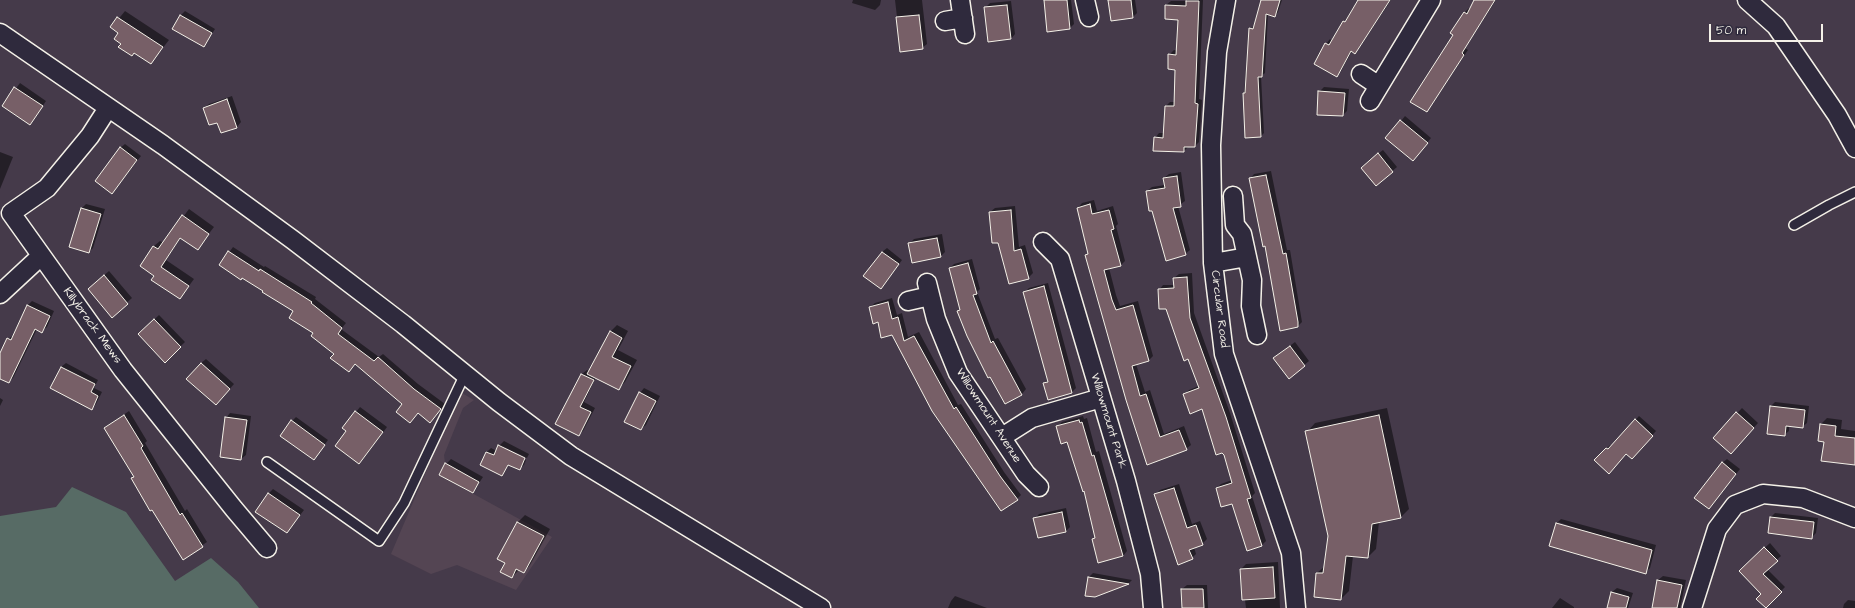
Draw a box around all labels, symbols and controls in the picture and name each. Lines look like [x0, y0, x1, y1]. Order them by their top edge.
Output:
scale bar [1711, 16, 1825, 42]
text: 50 m [1716, 22, 1746, 39]
street label: Circular Road [1207, 270, 1231, 348]
street label: Killybrack Mews [59, 285, 125, 367]
street label: Willowmount Avenue [952, 366, 1024, 466]
street label: Willowmount Park [1087, 372, 1129, 470]

